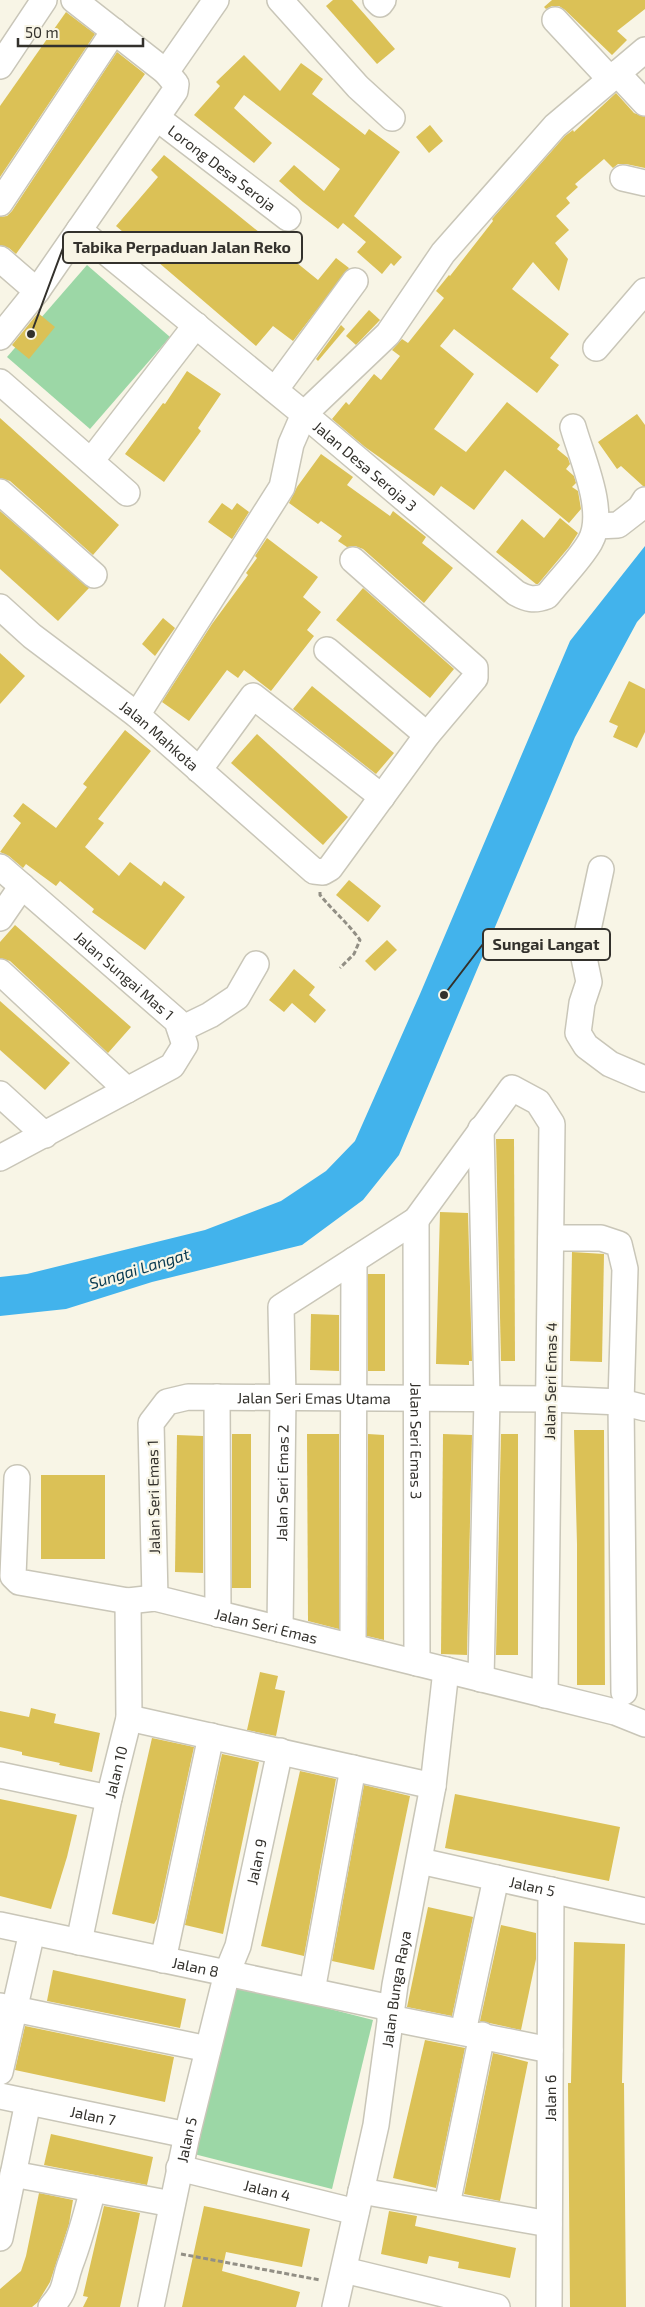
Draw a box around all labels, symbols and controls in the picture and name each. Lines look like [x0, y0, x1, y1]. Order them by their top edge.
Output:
scale bar [18, 15, 142, 47]
text: 50 m [25, 23, 59, 41]
street label: Lorong Desa Seroja [165, 121, 280, 215]
callout: Tabika Perpaduan Jalan Reko [63, 232, 302, 263]
text: Tabika Perpaduan Jalan Reko [73, 237, 291, 256]
street label: Jalan Desa Seroja 3 [310, 417, 421, 515]
street label: Jalan Mahkota [117, 697, 203, 774]
street label: Jalan Sungai Mas 1 [71, 927, 178, 1023]
callout: Sungai Langat [483, 929, 610, 960]
text: Sungai Langat [493, 934, 600, 953]
water label: Sungai Langat [86, 1243, 192, 1292]
street label: Jalan Seri Emas 4 [540, 1322, 560, 1440]
street label: Jalan Seri Emas 3 [407, 1383, 426, 1499]
street label: Jalan Seri Emas Utama [237, 1388, 391, 1407]
street label: Jalan Seri Emas 2 [272, 1424, 292, 1542]
street label: Jalan Seri Emas 1 [143, 1440, 163, 1554]
street label: Jalan Seri Emas [213, 1604, 319, 1647]
street label: Jalan 10 [100, 1744, 131, 1800]
street label: Jalan 9 [242, 1837, 270, 1886]
street label: Jalan 5 [508, 1872, 557, 1900]
street label: Jalan Bunga Raya [378, 1929, 414, 2049]
street label: Jalan 8 [171, 1953, 221, 1980]
street label: Jalan 6 [541, 2075, 559, 2121]
street label: Jalan 7 [69, 2102, 118, 2129]
street label: Jalan 5 [172, 2115, 200, 2164]
street label: Jalan 4 [242, 2176, 292, 2204]

